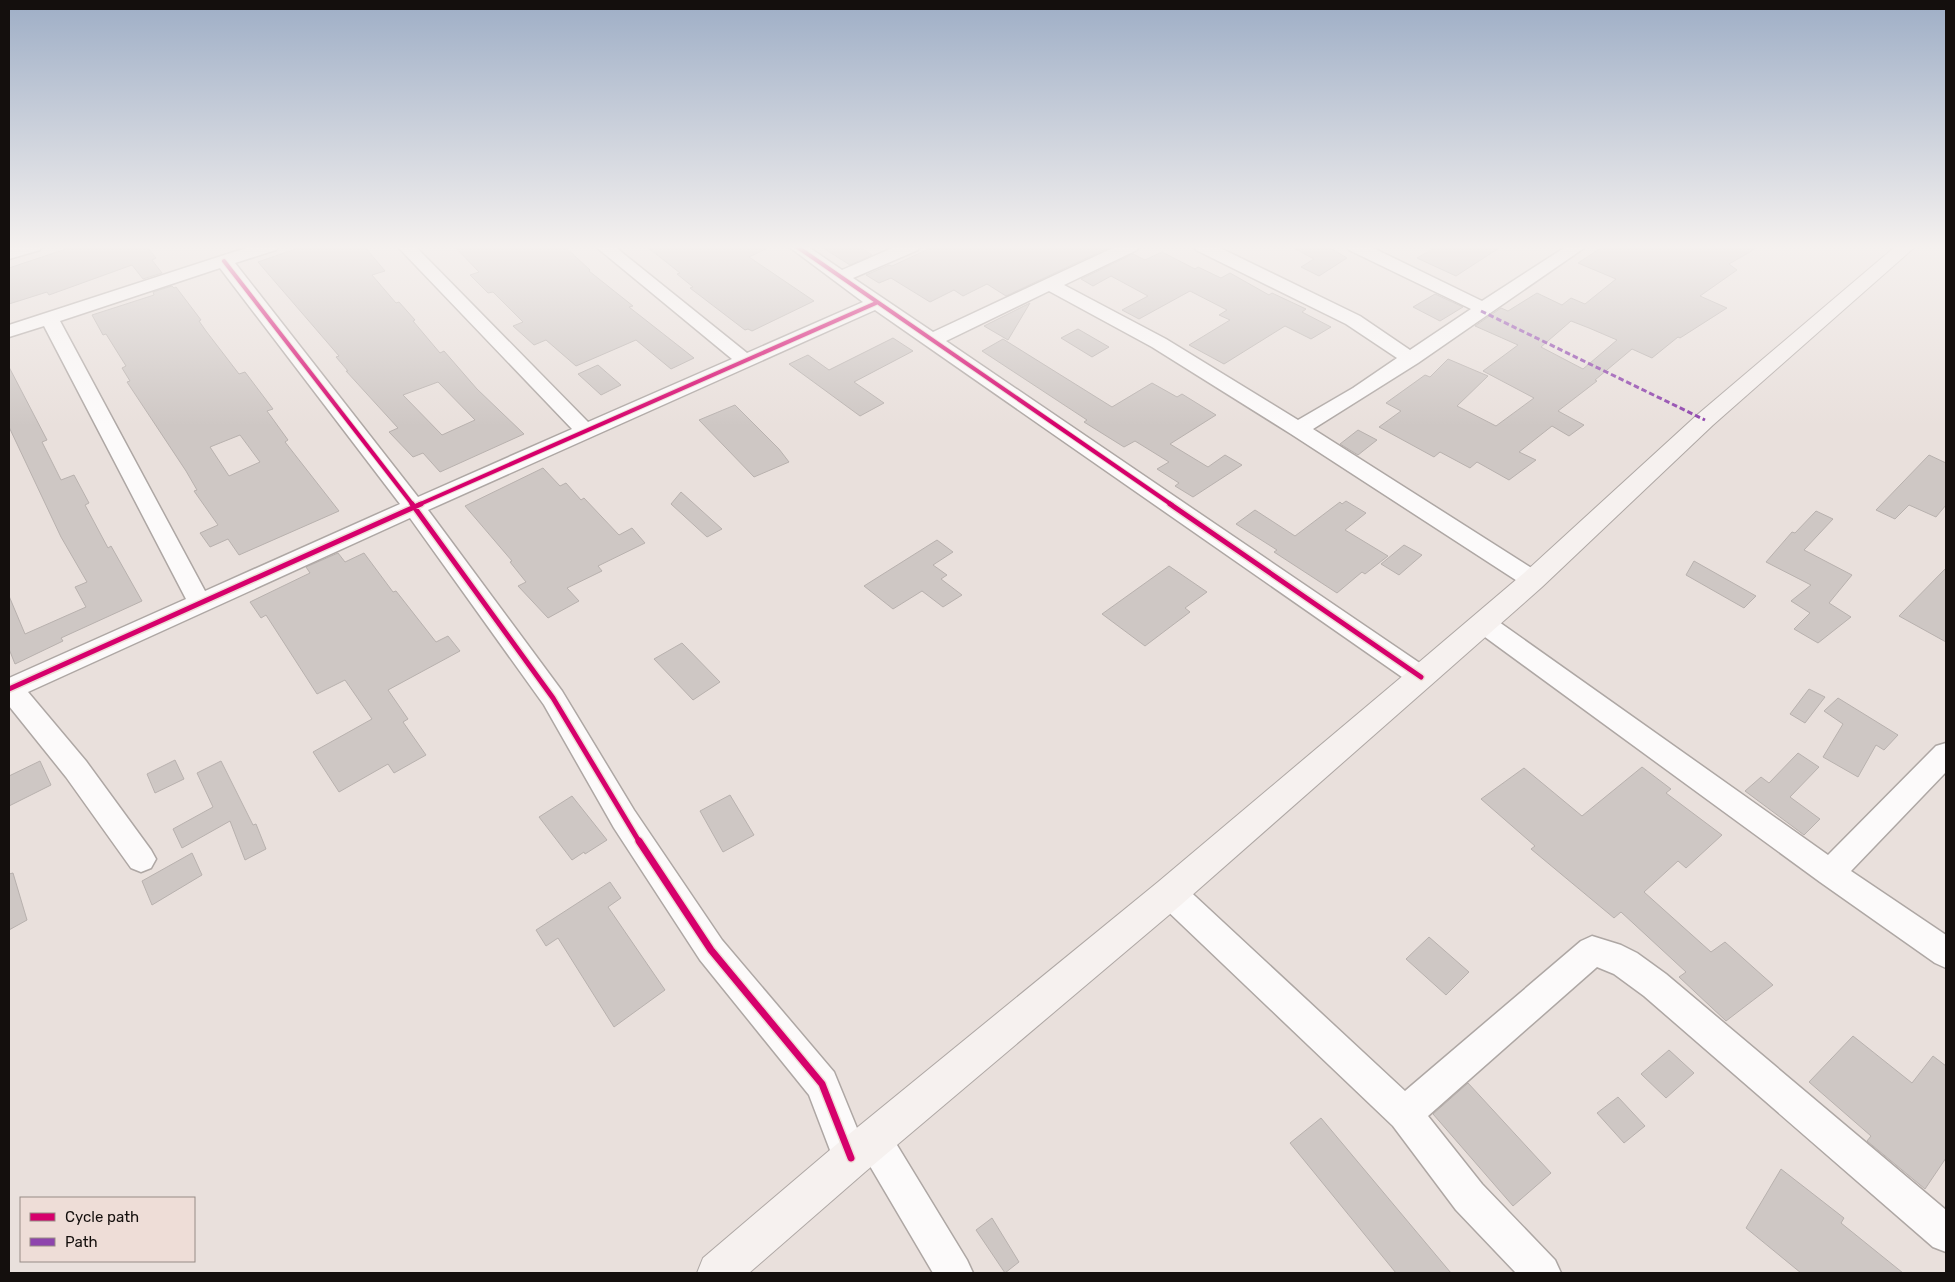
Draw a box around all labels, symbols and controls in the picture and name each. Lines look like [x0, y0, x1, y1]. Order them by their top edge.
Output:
legend [20, 1197, 195, 1262]
text: Cycle path [65, 1208, 139, 1226]
text: Path [65, 1233, 98, 1251]

